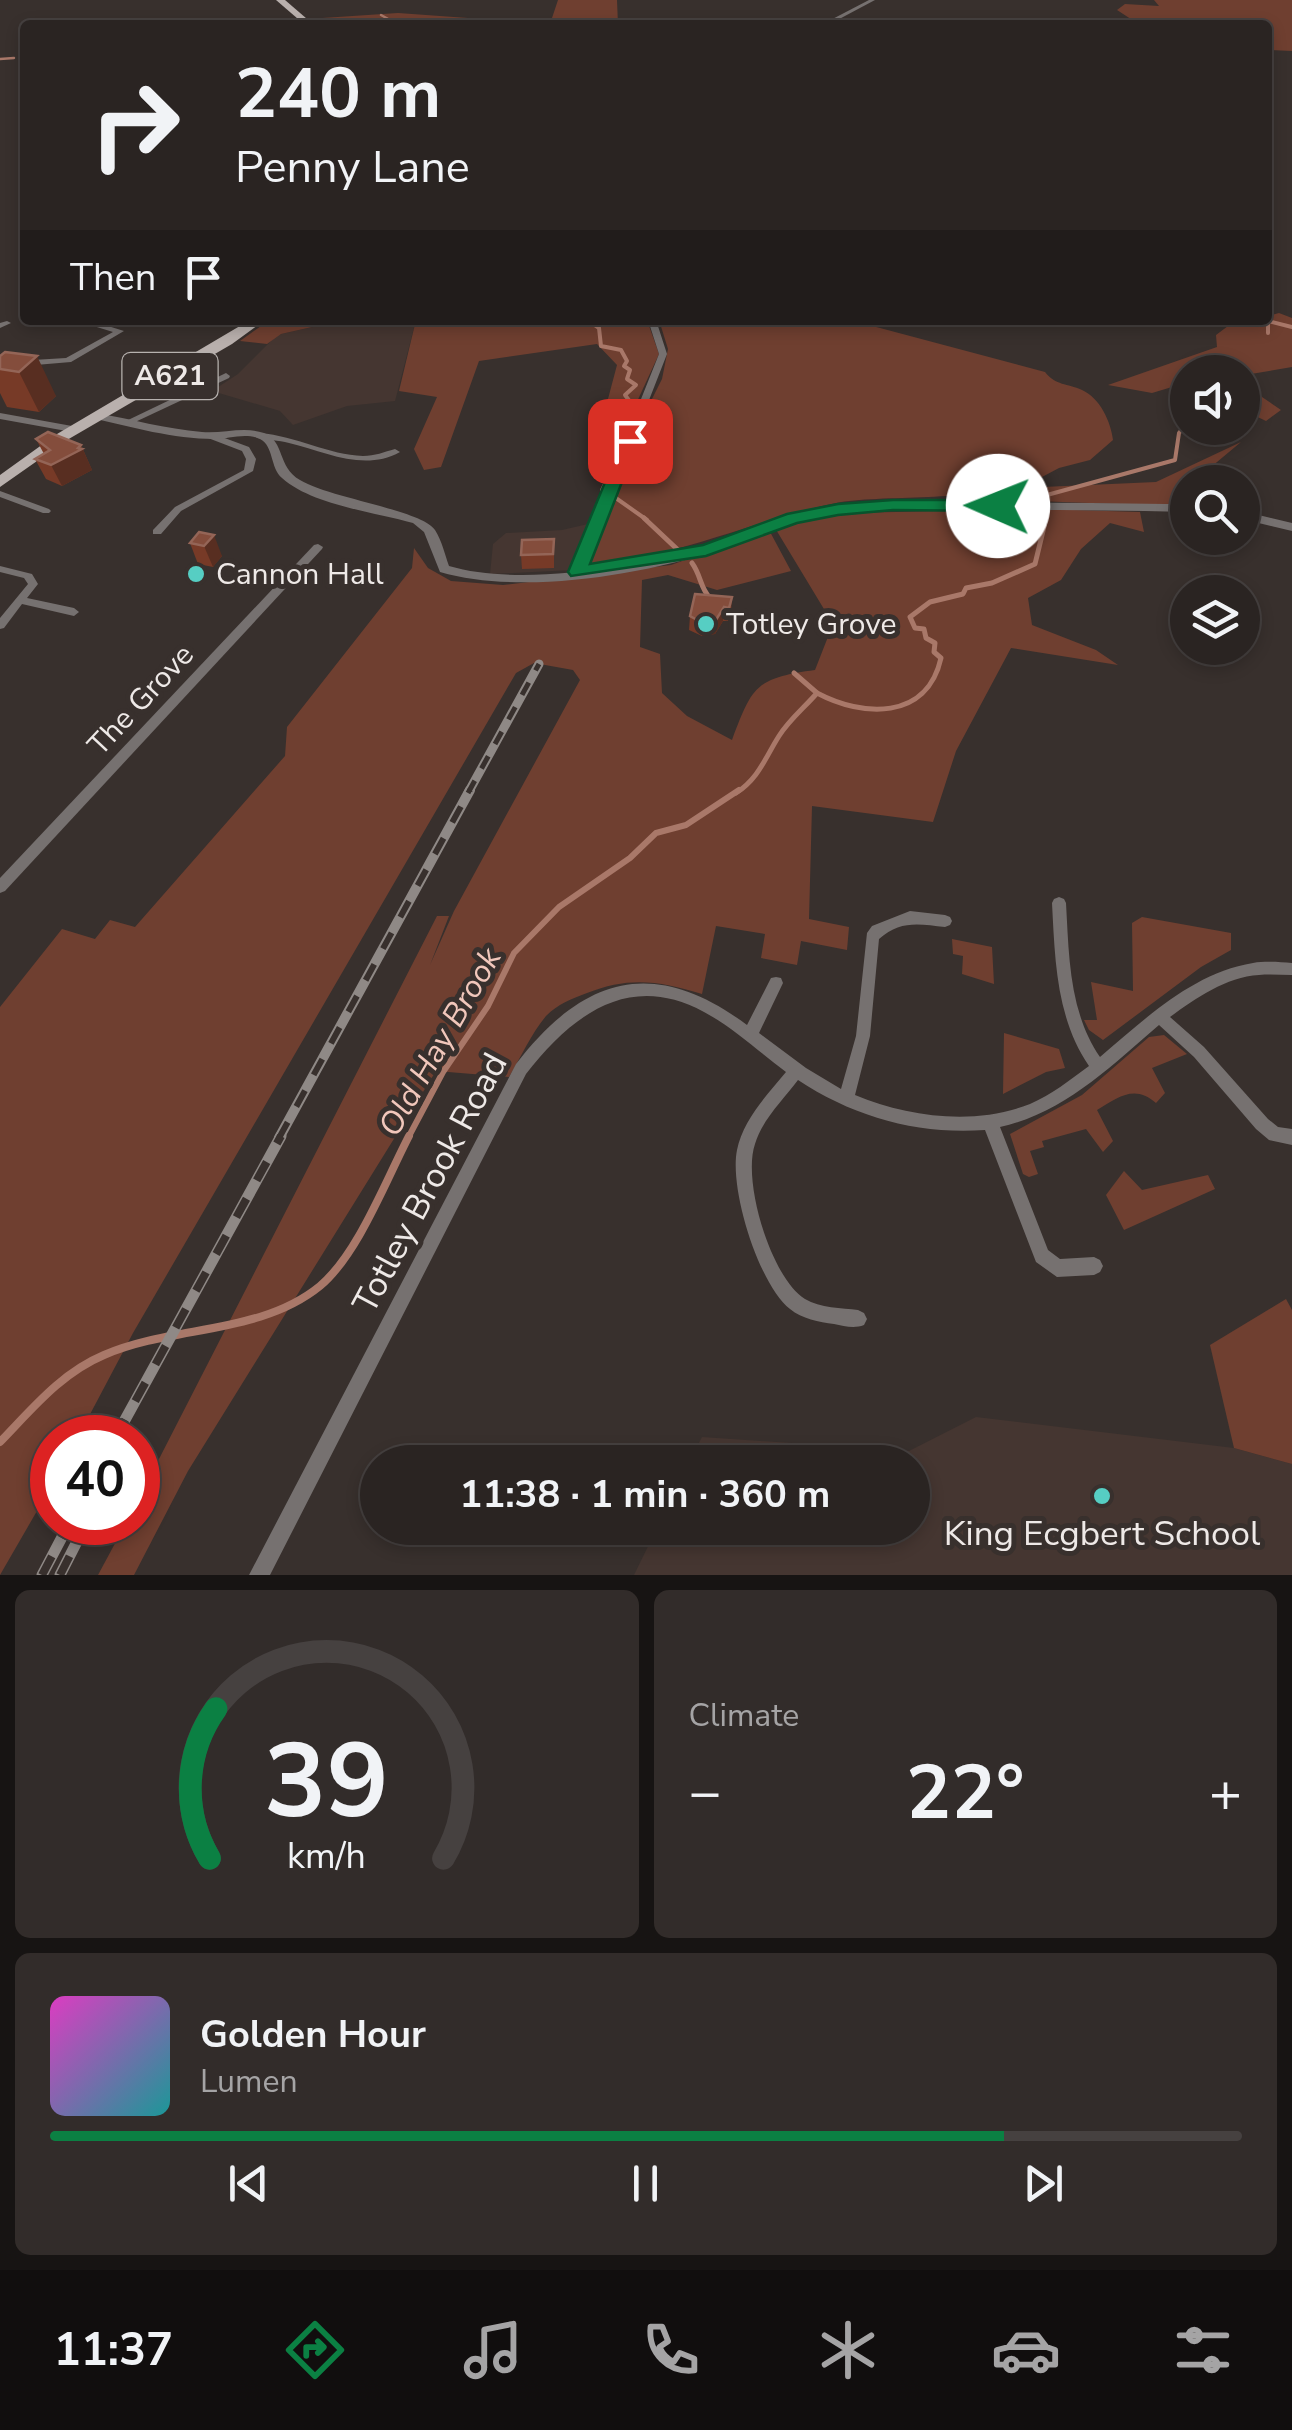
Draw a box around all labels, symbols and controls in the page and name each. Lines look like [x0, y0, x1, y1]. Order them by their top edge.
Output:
text: 240 m [235, 46, 441, 142]
icon: right [70, 60, 200, 190]
text: Penny Lane [235, 137, 470, 198]
icon: arrive [176, 250, 231, 305]
text: Then [70, 252, 156, 303]
road number: A621 [122, 353, 218, 399]
map controls [1170, 355, 1260, 665]
button: sound [1170, 355, 1260, 445]
pin [588, 399, 673, 484]
icon: arrive [603, 414, 658, 469]
position arrow [946, 454, 1050, 558]
button: search [1170, 465, 1260, 555]
place label: Cannon Hall [216, 554, 384, 595]
marker: Cannon Hall [185, 563, 207, 585]
button: layers [1170, 575, 1260, 665]
place label: Totley Grove [726, 604, 896, 645]
marker: Totley Grove [695, 613, 717, 635]
street label: The Grove [79, 635, 203, 765]
water label: Old Hay Brook [369, 939, 512, 1144]
street label: Totley Brook Road [342, 1045, 518, 1321]
speed limit sign: 40 [30, 1415, 160, 1545]
text: 11:38 · 1 min · 360 m [460, 1469, 830, 1520]
marker: King Ecgbert School [1091, 1485, 1113, 1507]
place label: King Ecgbert School [944, 1510, 1261, 1557]
text: Climate [689, 1694, 799, 1737]
text: 39 [264, 1711, 389, 1853]
text: 22° [906, 1742, 1024, 1844]
text: − [689, 1755, 722, 1830]
text: + [1209, 1755, 1242, 1830]
text: km/h [287, 1832, 366, 1881]
text: Golden Hour [200, 2009, 426, 2060]
text: Lumen [200, 2060, 298, 2103]
icon: previous [221, 2156, 276, 2211]
icon: pause [618, 2156, 673, 2211]
icon: next [1016, 2156, 1071, 2211]
icon: directions [280, 2315, 350, 2385]
icon: music [458, 2315, 528, 2385]
icon: phone [636, 2315, 706, 2385]
icon: climate [813, 2315, 883, 2385]
icon: car [991, 2315, 1061, 2385]
icon: filters [1168, 2315, 1238, 2385]
text: 11:37 [54, 2320, 173, 2381]

